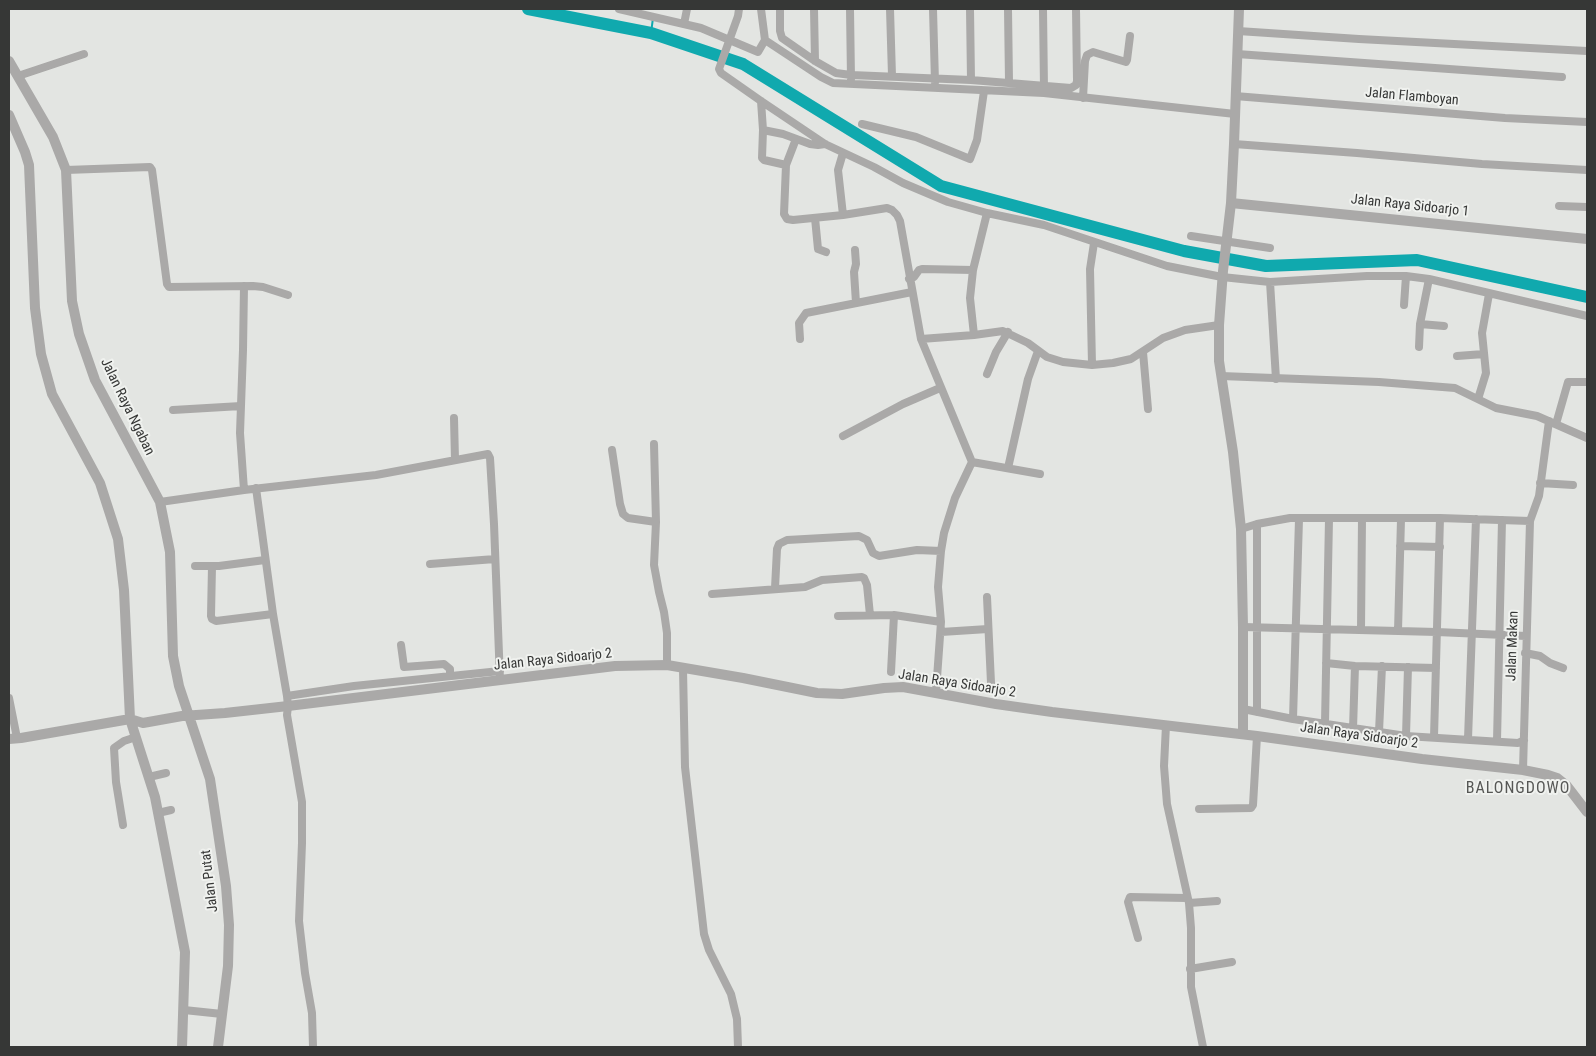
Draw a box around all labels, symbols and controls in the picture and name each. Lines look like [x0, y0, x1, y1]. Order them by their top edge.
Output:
street label: Jalan Flamboyan [1365, 85, 1459, 109]
street label: Jalan Raya Sidoarjo 1 [1350, 191, 1470, 221]
street label: Jalan Raya Ngaban [96, 356, 158, 458]
street label: Jalan Makan [1503, 610, 1523, 682]
street label: Jalan Raya Sidoarjo 2 [493, 645, 613, 675]
street label: Jalan Raya Sidoarjo 2 [897, 666, 1017, 702]
street label: Jalan Raya Sidoarjo 2 [1299, 719, 1419, 753]
district label: BALONGDOWO [1464, 779, 1572, 799]
street label: Jalan Putat [198, 849, 222, 913]

